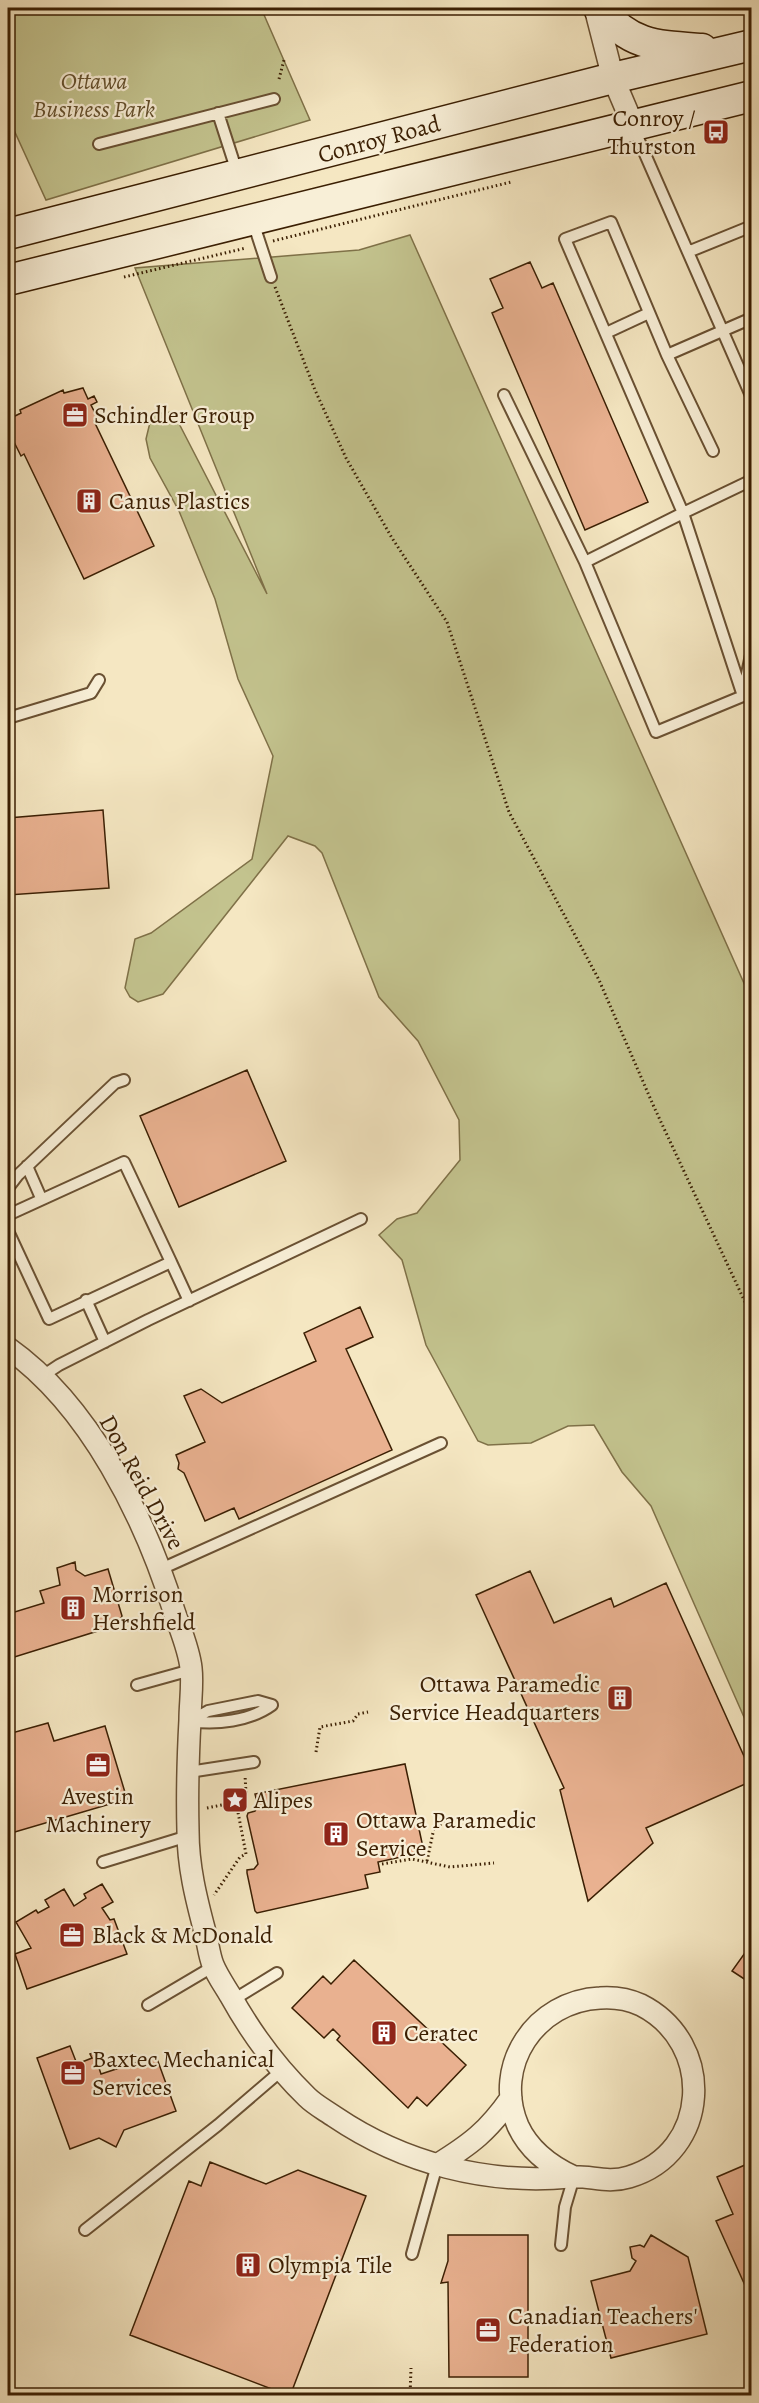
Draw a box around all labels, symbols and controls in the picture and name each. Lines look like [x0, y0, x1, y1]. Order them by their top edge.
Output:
park label: Ottawa Business Park [33, 65, 156, 125]
place label: Conroy / Thurston [607, 102, 696, 162]
street label: Conroy Road [314, 107, 444, 171]
bus stop icon: Conroy / Thurston [701, 117, 731, 147]
place label: Schindler Group [94, 399, 255, 431]
office icon: Schindler Group [60, 400, 90, 430]
place label: Canus Plastics [109, 485, 250, 517]
building icon: Canus Plastics [74, 486, 104, 516]
street label: Don Reid Drive [92, 1409, 192, 1555]
place label: Morrison Hershfield [92, 1578, 196, 1638]
building icon: Morrison Hershfield [58, 1593, 88, 1623]
place label: Ottawa Paramedic Service Headquarters [389, 1668, 600, 1728]
building icon: Ottawa Paramedic Service Headquarters [605, 1683, 635, 1713]
office icon: Avestin Machinery [83, 1750, 113, 1780]
place label: Avestin Machinery [45, 1780, 151, 1840]
place label: Alipes [253, 1784, 313, 1816]
place icon: Alipes [220, 1785, 250, 1815]
place label: Ottawa Paramedic Service [356, 1804, 536, 1864]
building icon: Ottawa Paramedic Service [321, 1819, 351, 1849]
place label: Black & McDonald [92, 1919, 273, 1951]
office icon: Black & McDonald [57, 1920, 87, 1950]
place label: Ceratec [404, 2017, 478, 2049]
building icon: Ceratec [369, 2018, 399, 2048]
place label: Baxtec Mechanical Services [92, 2043, 274, 2103]
office icon: Baxtec Mechanical Services [58, 2058, 88, 2088]
place label: Olympia Tile [268, 2249, 392, 2281]
building icon: Olympia Tile [233, 2250, 263, 2280]
place label: Canadian Teachers' Federation [508, 2300, 698, 2360]
office icon: Canadian Teachers' Federation [473, 2315, 503, 2345]

